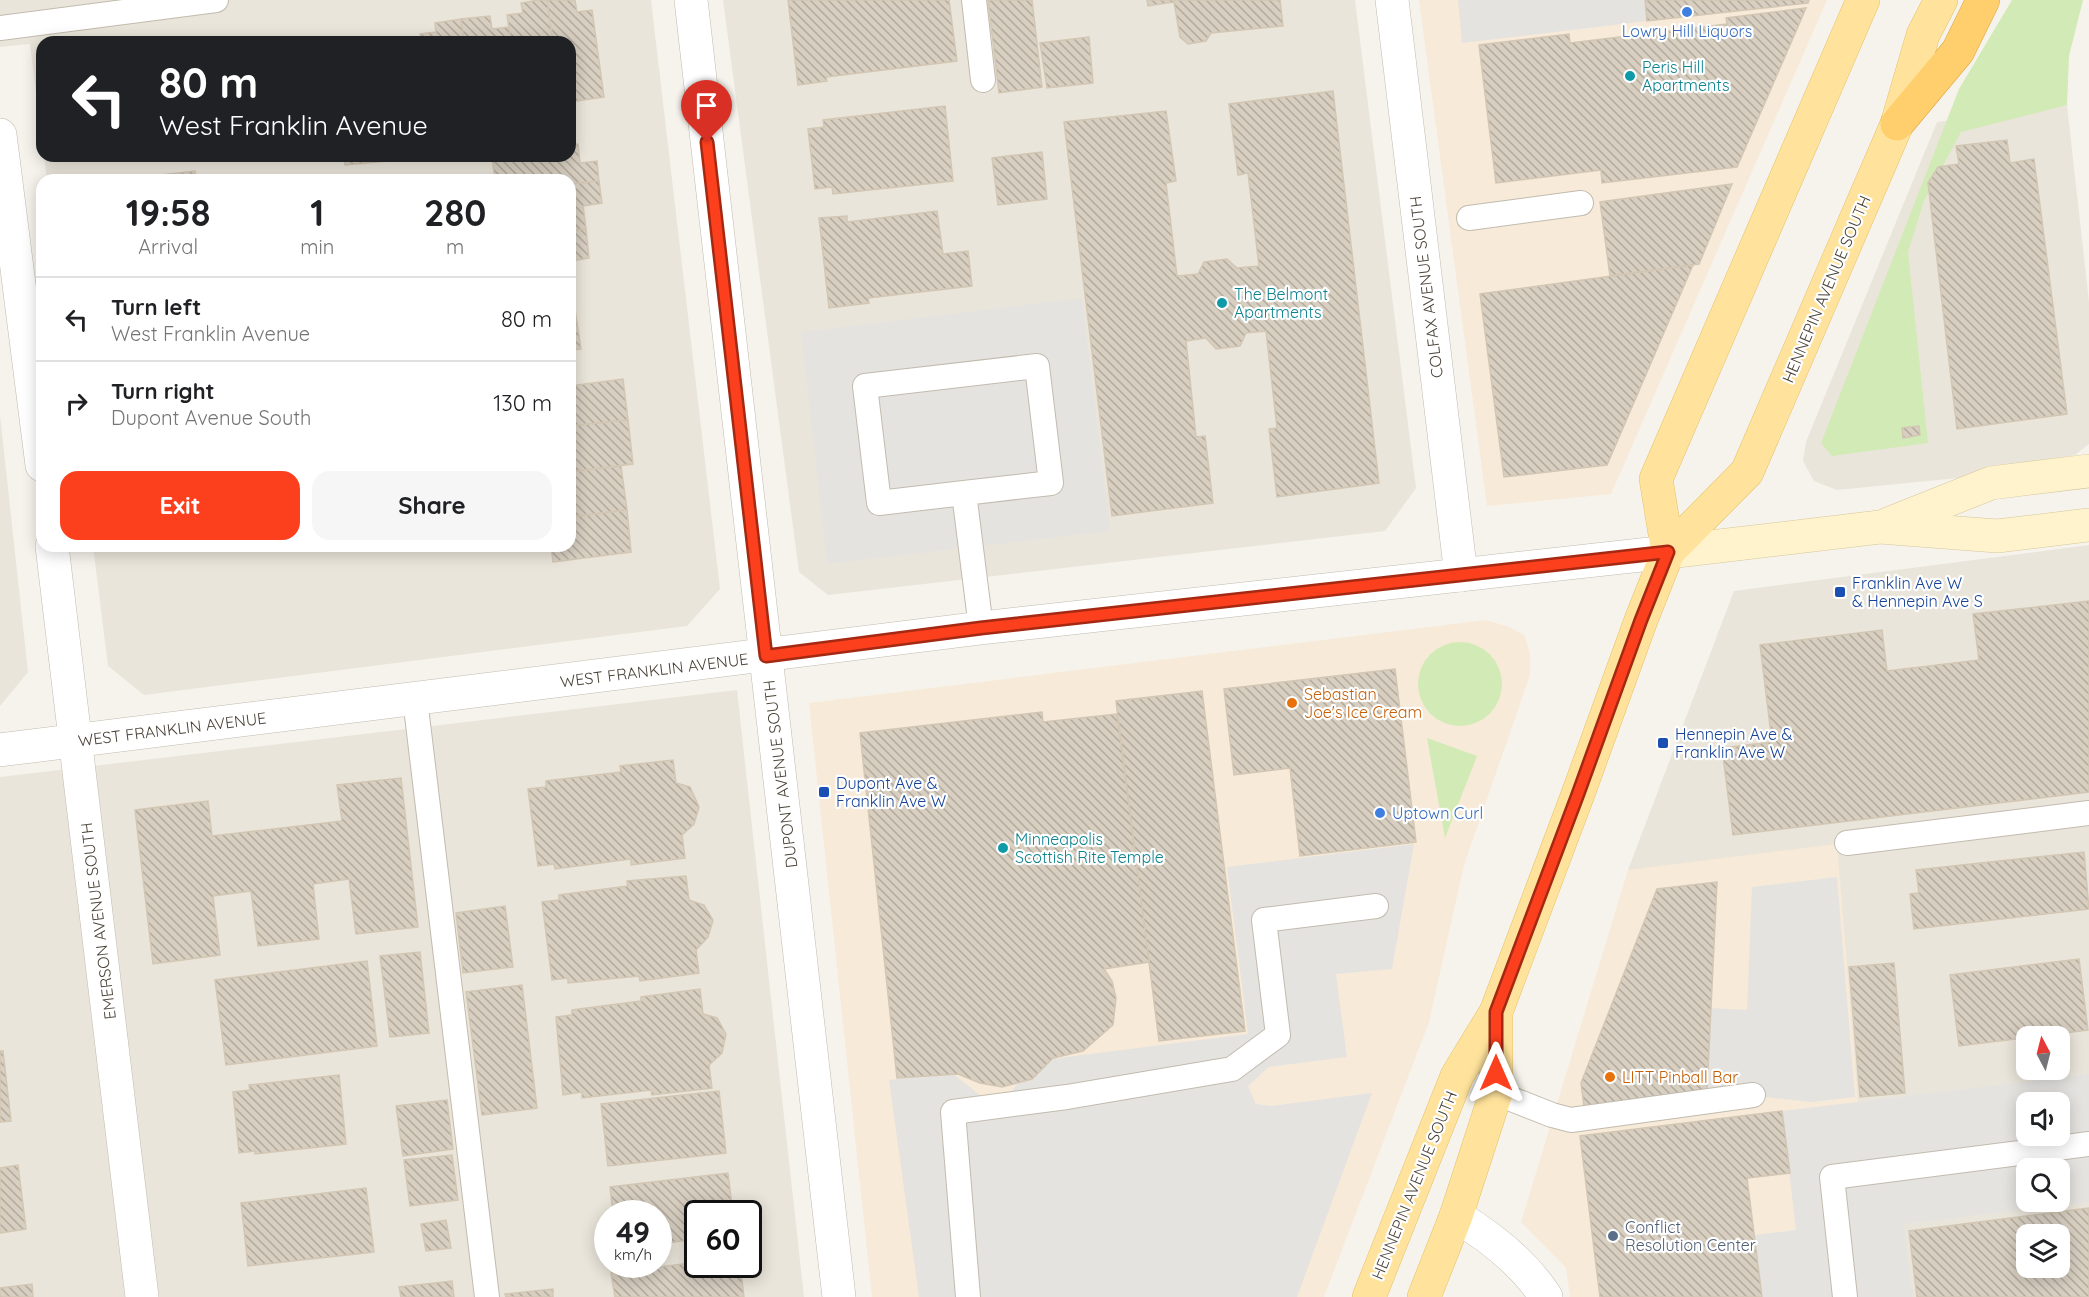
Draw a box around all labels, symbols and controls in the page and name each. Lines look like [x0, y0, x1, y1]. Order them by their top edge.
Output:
marker: Lowry Hill Liquors [1680, 5, 1694, 19]
place label: Lowry Hill Liquors [1622, 21, 1752, 41]
text: 80 m [159, 56, 258, 109]
place label: Peris Hill Apartments [1642, 57, 1729, 95]
icon: left [60, 60, 138, 138]
marker: Peris Hill Apartments [1623, 69, 1637, 83]
pin [681, 80, 732, 142]
icon: arrive [690, 89, 723, 122]
text: West Franklin Avenue [159, 108, 428, 142]
text: 19:58 [126, 190, 210, 235]
text: 1 [310, 190, 324, 235]
text: 280 [424, 190, 486, 235]
street label: HENNEPIN AVENUE SOUTH [1777, 192, 1875, 386]
street label: COLFAX AVENUE SOUTH [1405, 195, 1447, 379]
text: Arrival [138, 234, 198, 259]
text: min [300, 234, 334, 259]
text: m [446, 234, 464, 259]
place label: The Belmont Apartments [1234, 284, 1328, 322]
text: Turn left [111, 293, 201, 321]
marker: The Belmont Apartments [1215, 296, 1229, 310]
icon: left [60, 303, 93, 336]
text: 80 m [501, 305, 552, 333]
text: West Franklin Avenue [111, 321, 310, 346]
text: Turn right [111, 377, 215, 405]
icon: right [60, 387, 93, 420]
text: 130 m [493, 389, 552, 417]
text: Dupont Avenue South [111, 405, 311, 430]
button: Exit [60, 471, 300, 540]
button: Share [312, 471, 552, 540]
place label: Franklin Ave W & Hennepin Ave S [1852, 573, 1983, 611]
marker: Franklin Ave W & Hennepin Ave S [1833, 585, 1847, 599]
street label: WEST FRANKLIN AVENUE [559, 649, 749, 691]
street label: DUPONT AVENUE SOUTH [759, 679, 801, 869]
place label: Sebastian Joe's Ice Cream [1304, 684, 1422, 722]
marker: Sebastian Joe's Ice Cream [1285, 696, 1299, 710]
street label: WEST FRANKLIN AVENUE [77, 708, 267, 750]
place label: Hennepin Ave & Franklin Ave W [1675, 724, 1793, 762]
marker: Hennepin Ave & Franklin Ave W [1656, 736, 1670, 750]
place label: Dupont Ave & Franklin Ave W [836, 773, 946, 811]
marker: Dupont Ave & Franklin Ave W [817, 785, 831, 799]
place label: Uptown Curl [1392, 803, 1483, 823]
marker: Uptown Curl [1373, 806, 1387, 820]
street label: EMERSON AVENUE SOUTH [76, 821, 120, 1021]
place label: Minneapolis Scottish Rite Temple [1015, 829, 1164, 867]
marker: Minneapolis Scottish Rite Temple [996, 841, 1010, 855]
north arrow [2016, 1026, 2070, 1080]
map controls [2016, 1026, 2070, 1278]
position arrow [1464, 1041, 1528, 1105]
place label: LITT Pinball Bar [1622, 1067, 1738, 1087]
marker: LITT Pinball Bar [1603, 1070, 1617, 1084]
street label: HENNEPIN AVENUE SOUTH [1367, 1088, 1461, 1282]
button: sound [2016, 1092, 2070, 1146]
button: search [2016, 1158, 2070, 1212]
speed limit sign: 60 [684, 1200, 762, 1278]
text: 49 [616, 1213, 650, 1251]
place label: Conflict Resolution Center [1625, 1217, 1756, 1255]
button: layers [2016, 1224, 2070, 1278]
marker: Conflict Resolution Center [1606, 1229, 1620, 1243]
text: km/h [614, 1245, 652, 1264]

